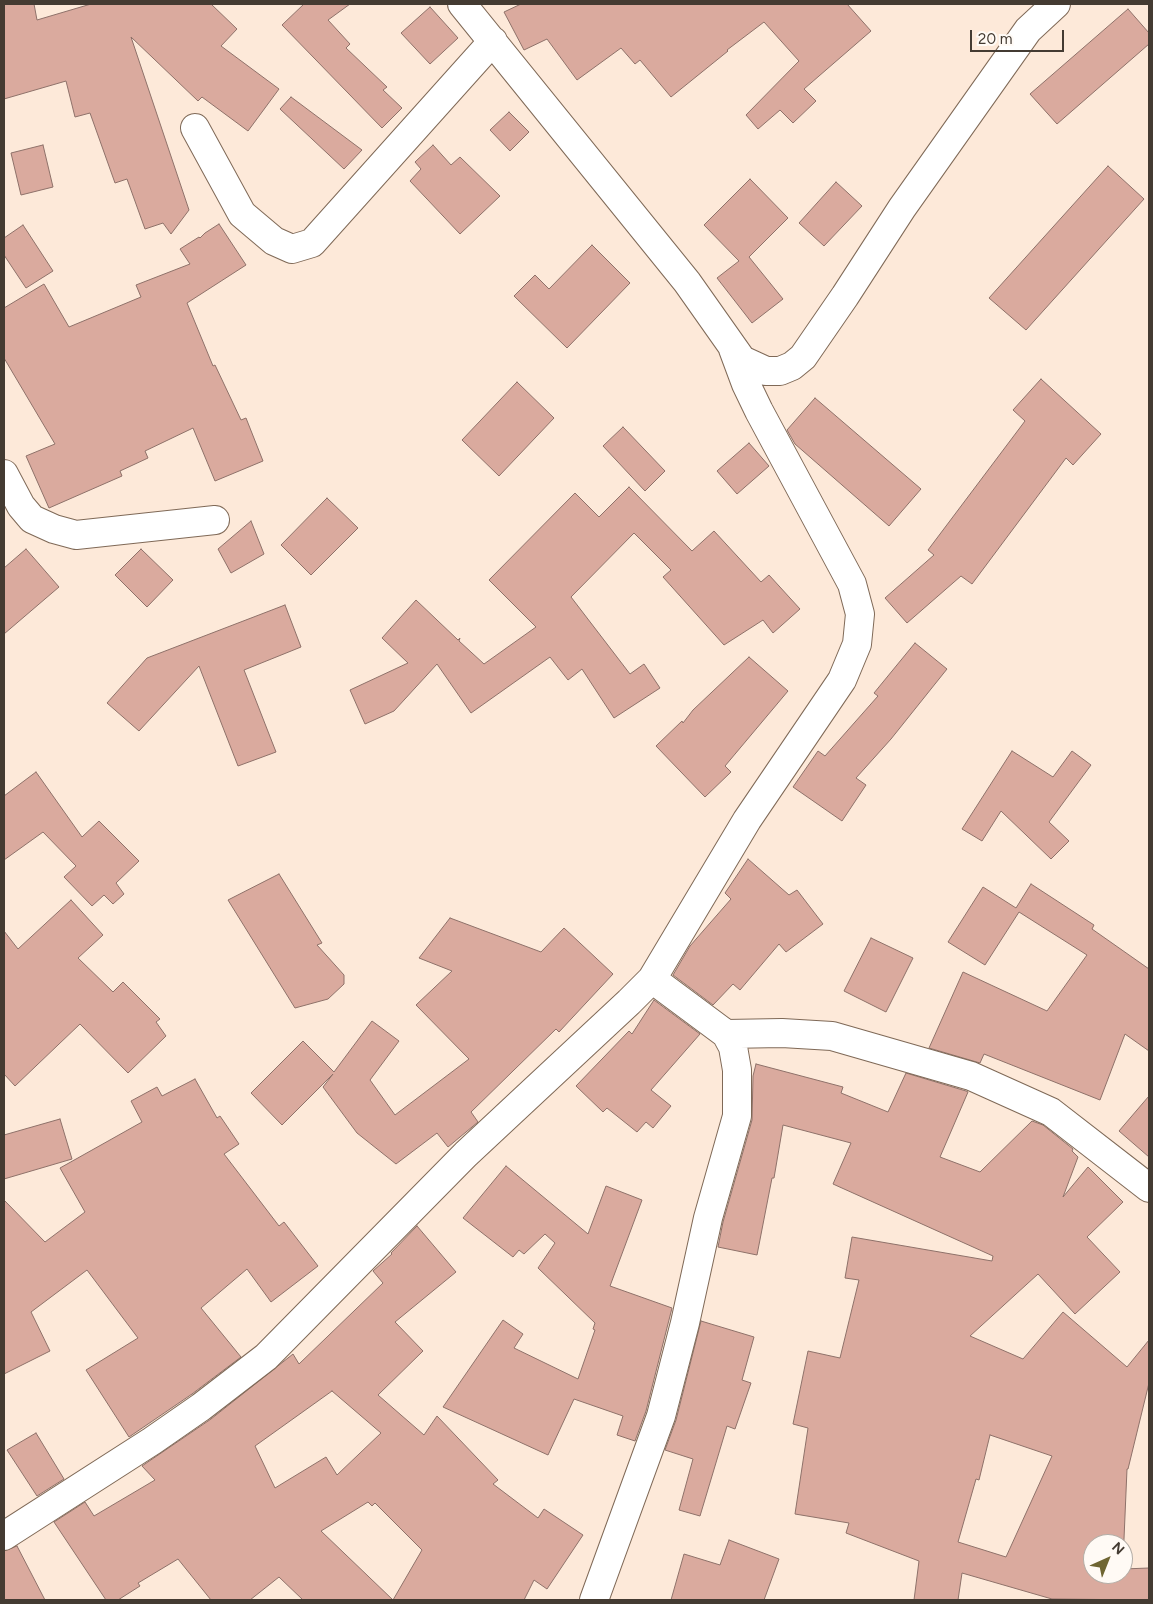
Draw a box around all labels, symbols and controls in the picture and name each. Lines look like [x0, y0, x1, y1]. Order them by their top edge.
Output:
scale bar [973, 20, 1067, 52]
text: 20 m [978, 30, 1012, 48]
north arrow [1083, 1534, 1133, 1584]
text: N [1108, 1539, 1128, 1558]

